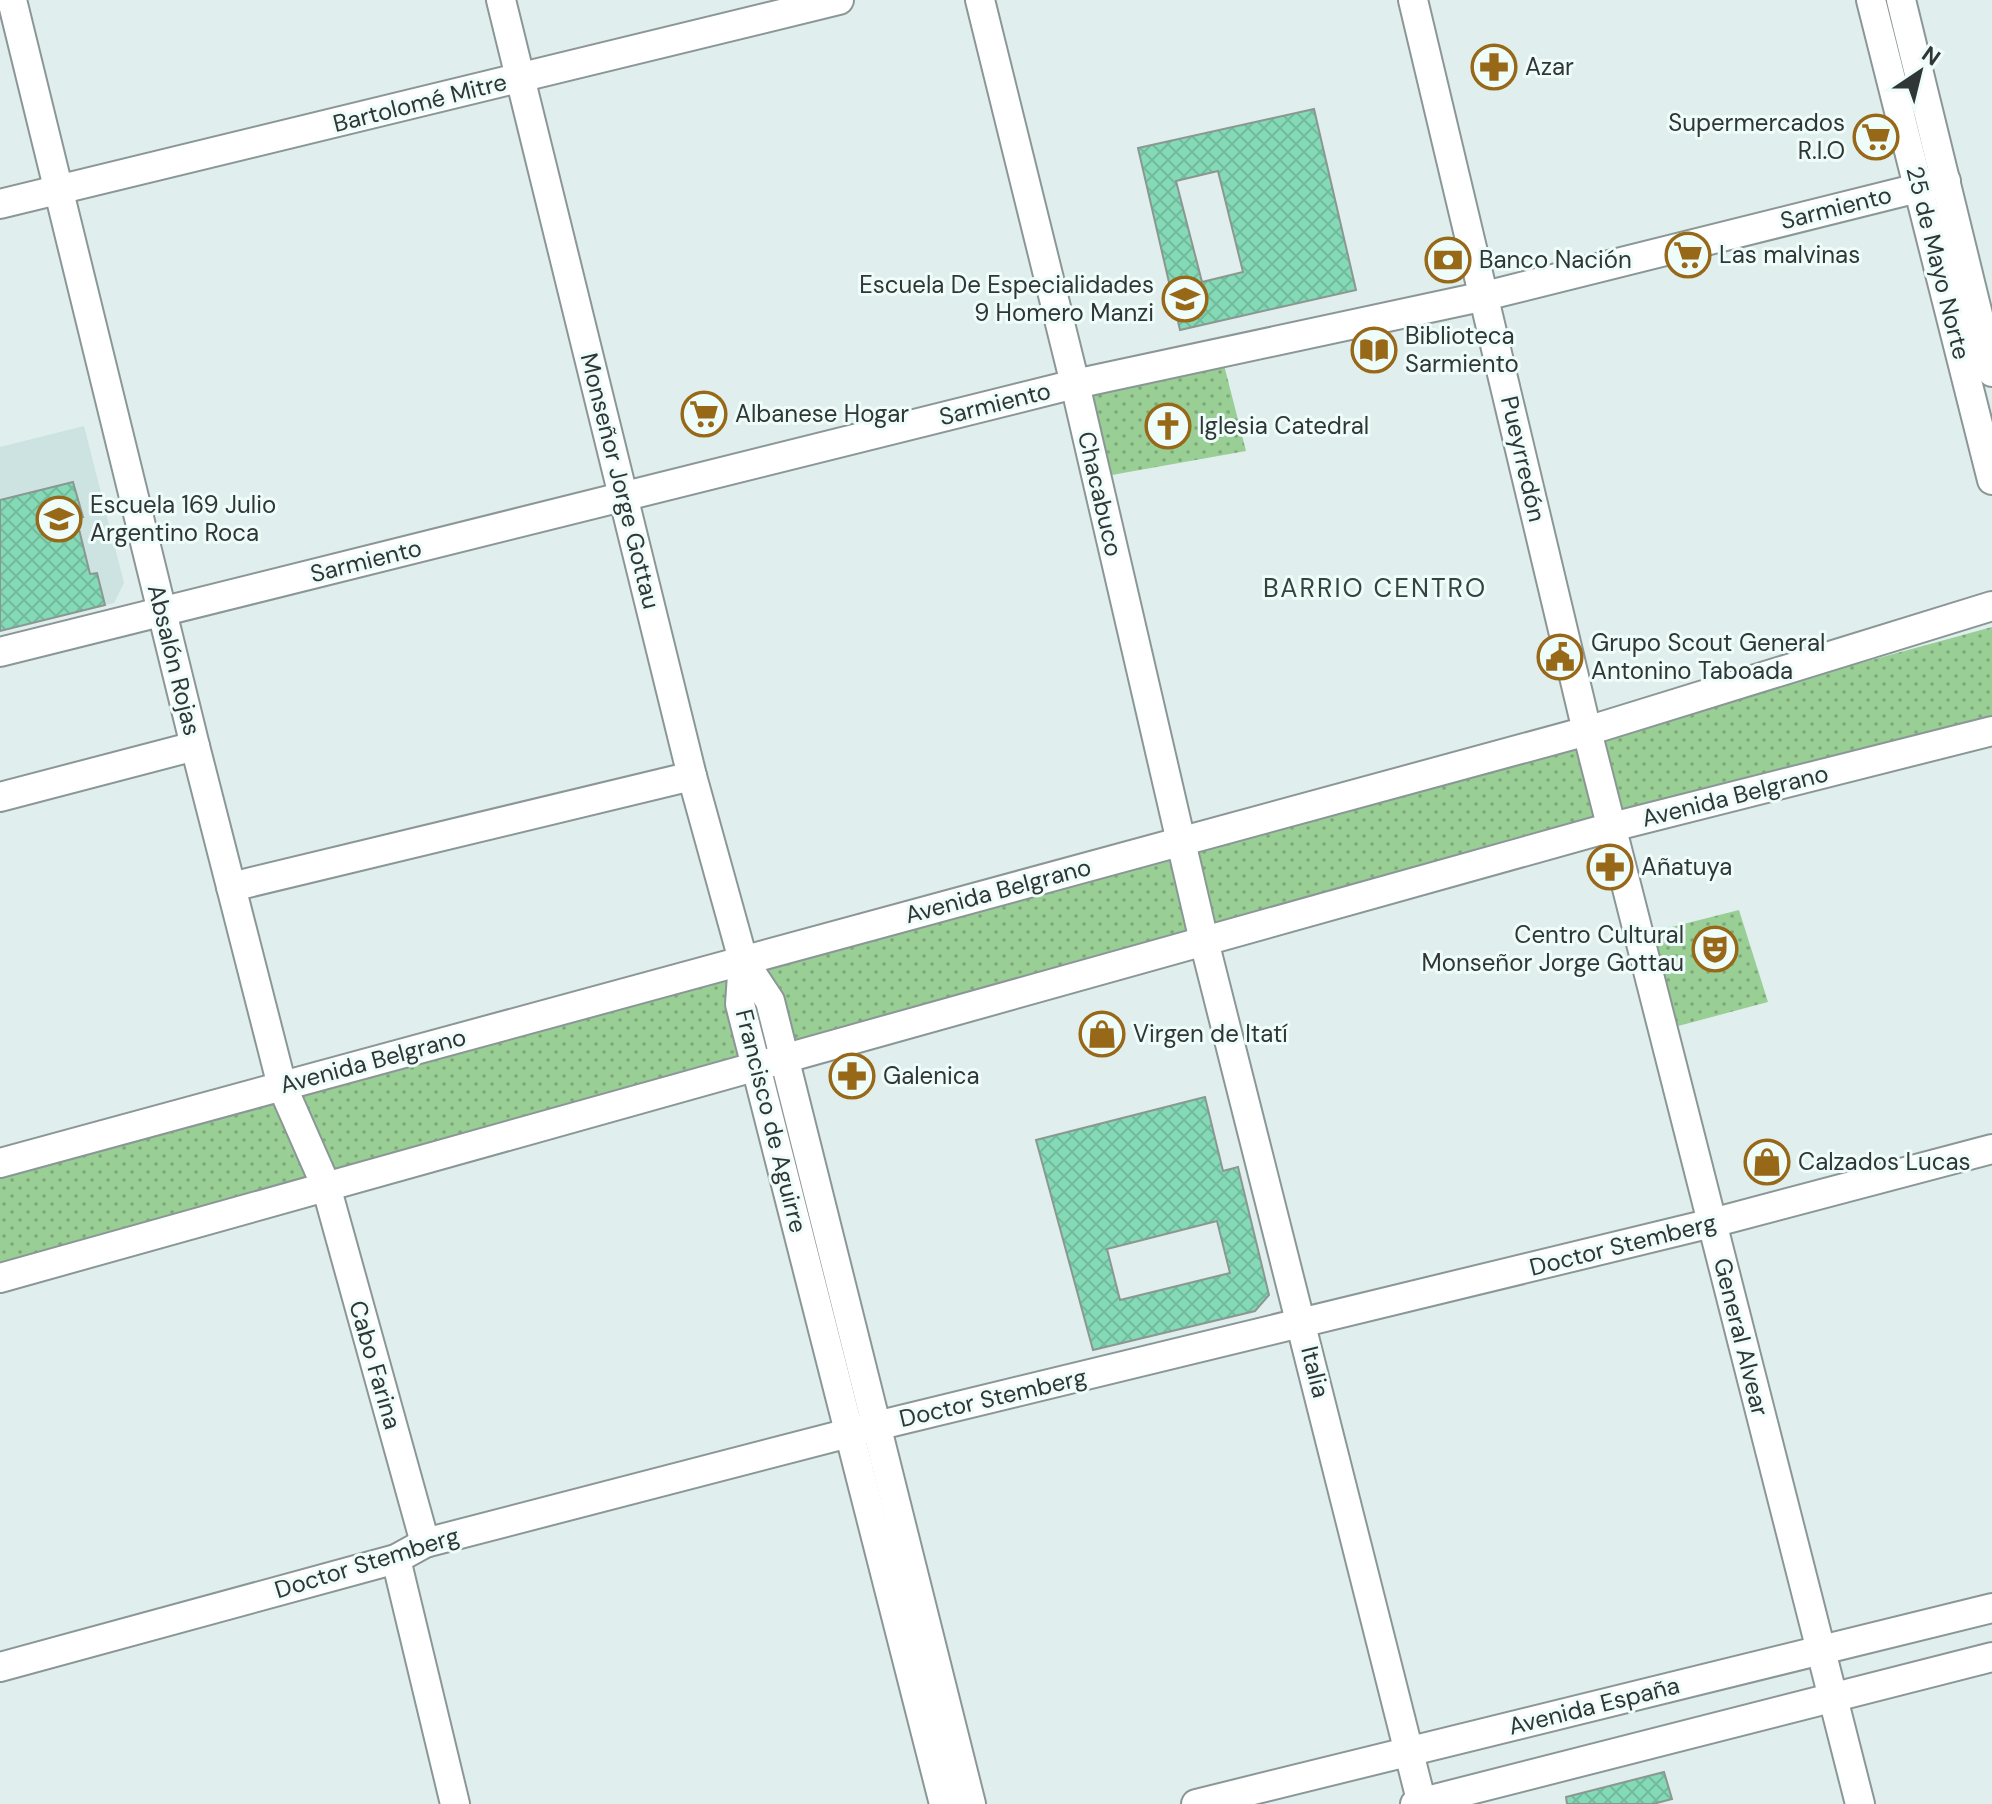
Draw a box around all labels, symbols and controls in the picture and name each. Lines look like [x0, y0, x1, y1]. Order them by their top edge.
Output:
north arrow [1880, 32, 1960, 112]
text: N [1916, 40, 1946, 73]
pharmacy icon: Azar [1470, 43, 1518, 91]
place label: Azar [1525, 51, 1574, 82]
street label: Bartolomé Mitre [330, 66, 510, 139]
place label: Supermercados R.I.O [1668, 107, 1845, 166]
supermarket icon: Supermercados R.I.O [1852, 113, 1900, 161]
street label: 25 de Mayo Norte [1899, 163, 1977, 363]
street label: Sarmiento [1777, 179, 1895, 236]
supermarket icon: Las malvinas [1664, 231, 1712, 279]
bank icon: Banco Nación [1424, 236, 1472, 284]
place label: Las malvinas [1719, 239, 1860, 270]
place label: Banco Nación [1479, 244, 1632, 275]
place label: Escuela De Especialidades 9 Homero Manzi [859, 269, 1154, 328]
school or university icon: Escuela De Especialidades 9 Homero Manzi [1161, 275, 1209, 323]
place label: Biblioteca Sarmiento [1405, 320, 1519, 379]
library icon: Biblioteca Sarmiento [1350, 326, 1398, 374]
street label: Monseñor Jorge Gottau [574, 350, 667, 612]
street label: Sarmiento [936, 375, 1054, 432]
supermarket icon: Albanese Hogar [680, 390, 728, 438]
street label: Pueyrredón [1494, 393, 1553, 525]
place label: Albanese Hogar [735, 398, 909, 429]
church icon: Iglesia Catedral [1144, 402, 1192, 450]
place label: Iglesia Catedral [1199, 410, 1369, 441]
street label: Chacabuco [1071, 428, 1130, 560]
place label: Escuela 169 Julio Argentino Roca [90, 489, 276, 548]
school or university icon: Escuela 169 Julio Argentino Roca [35, 495, 83, 543]
street label: Sarmiento [307, 532, 425, 589]
district label: BARRIO CENTRO [1263, 571, 1487, 605]
street label: Absalón Rojas [141, 581, 208, 739]
place label: Grupo Scout General Antonino Taboada [1591, 627, 1825, 686]
public building icon: Grupo Scout General Antonino Taboada [1536, 633, 1584, 681]
street label: Avenida Belgrano [1638, 757, 1831, 834]
pharmacy icon: Añatuya [1586, 843, 1634, 891]
street label: Avenida Belgrano [902, 851, 1094, 930]
place label: Añatuya [1641, 851, 1732, 882]
place label: Centro Cultural Monseñor Jorge Gottau [1422, 919, 1684, 978]
theatre icon: Centro Cultural Monseñor Jorge Gottau [1691, 925, 1739, 973]
street label: Francisco de Aguirre [729, 1006, 814, 1236]
shop icon: Virgen de Itatí [1078, 1010, 1126, 1058]
place label: Virgen de Itatí [1133, 1018, 1288, 1049]
street label: Avenida Belgrano [277, 1021, 469, 1100]
pharmacy icon: Galenica [828, 1052, 876, 1100]
place label: Galenica [883, 1060, 980, 1091]
shop icon: Calzados Lucas [1743, 1138, 1791, 1186]
place label: Calzados Lucas [1798, 1146, 1971, 1177]
street label: Doctor Stemberg [1526, 1206, 1719, 1283]
street label: General Alvear [1707, 1255, 1776, 1419]
street label: Cabo Farina [342, 1297, 409, 1433]
street label: Italia [1294, 1343, 1337, 1401]
street label: Doctor Stemberg [896, 1361, 1090, 1434]
street label: Doctor Stemberg [271, 1520, 463, 1605]
street label: Avenida España [1505, 1669, 1682, 1742]

